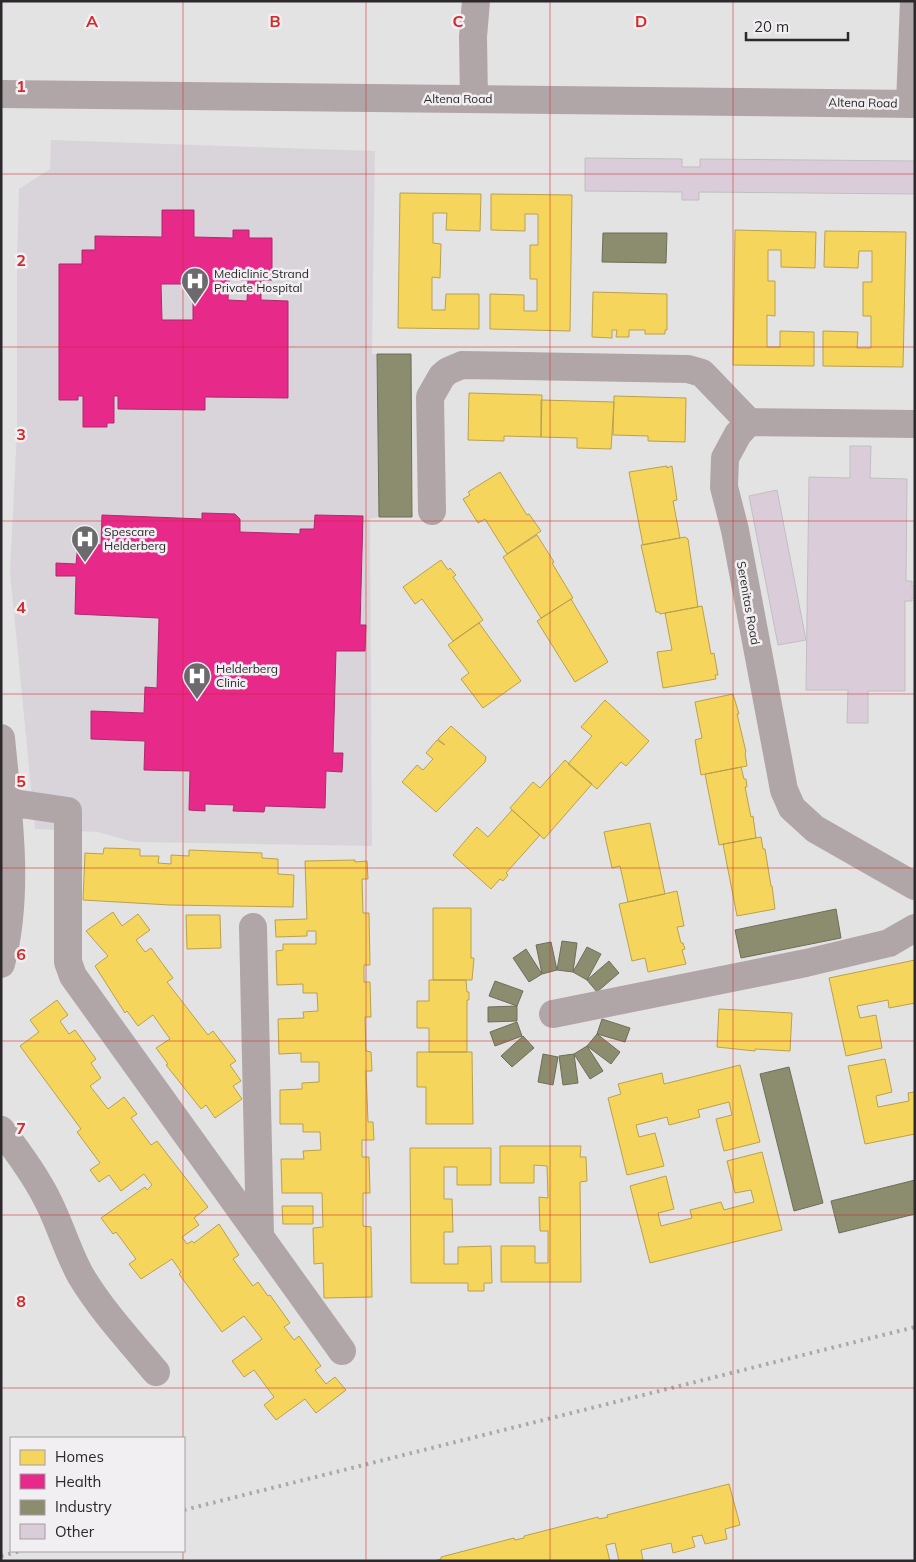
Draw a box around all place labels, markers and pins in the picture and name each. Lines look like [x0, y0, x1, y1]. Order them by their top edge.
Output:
hospital icon: Mediclinic Strand Private Hospital [180, 266, 210, 305]
place label: Mediclinic Strand Private Hospital [214, 266, 309, 295]
hospital icon: Spescare Helderberg [70, 524, 100, 563]
place label: Spescare Helderberg [104, 524, 166, 553]
hospital icon: Helderberg Clinic [182, 661, 212, 700]
place label: Helderberg Clinic [216, 661, 278, 690]

